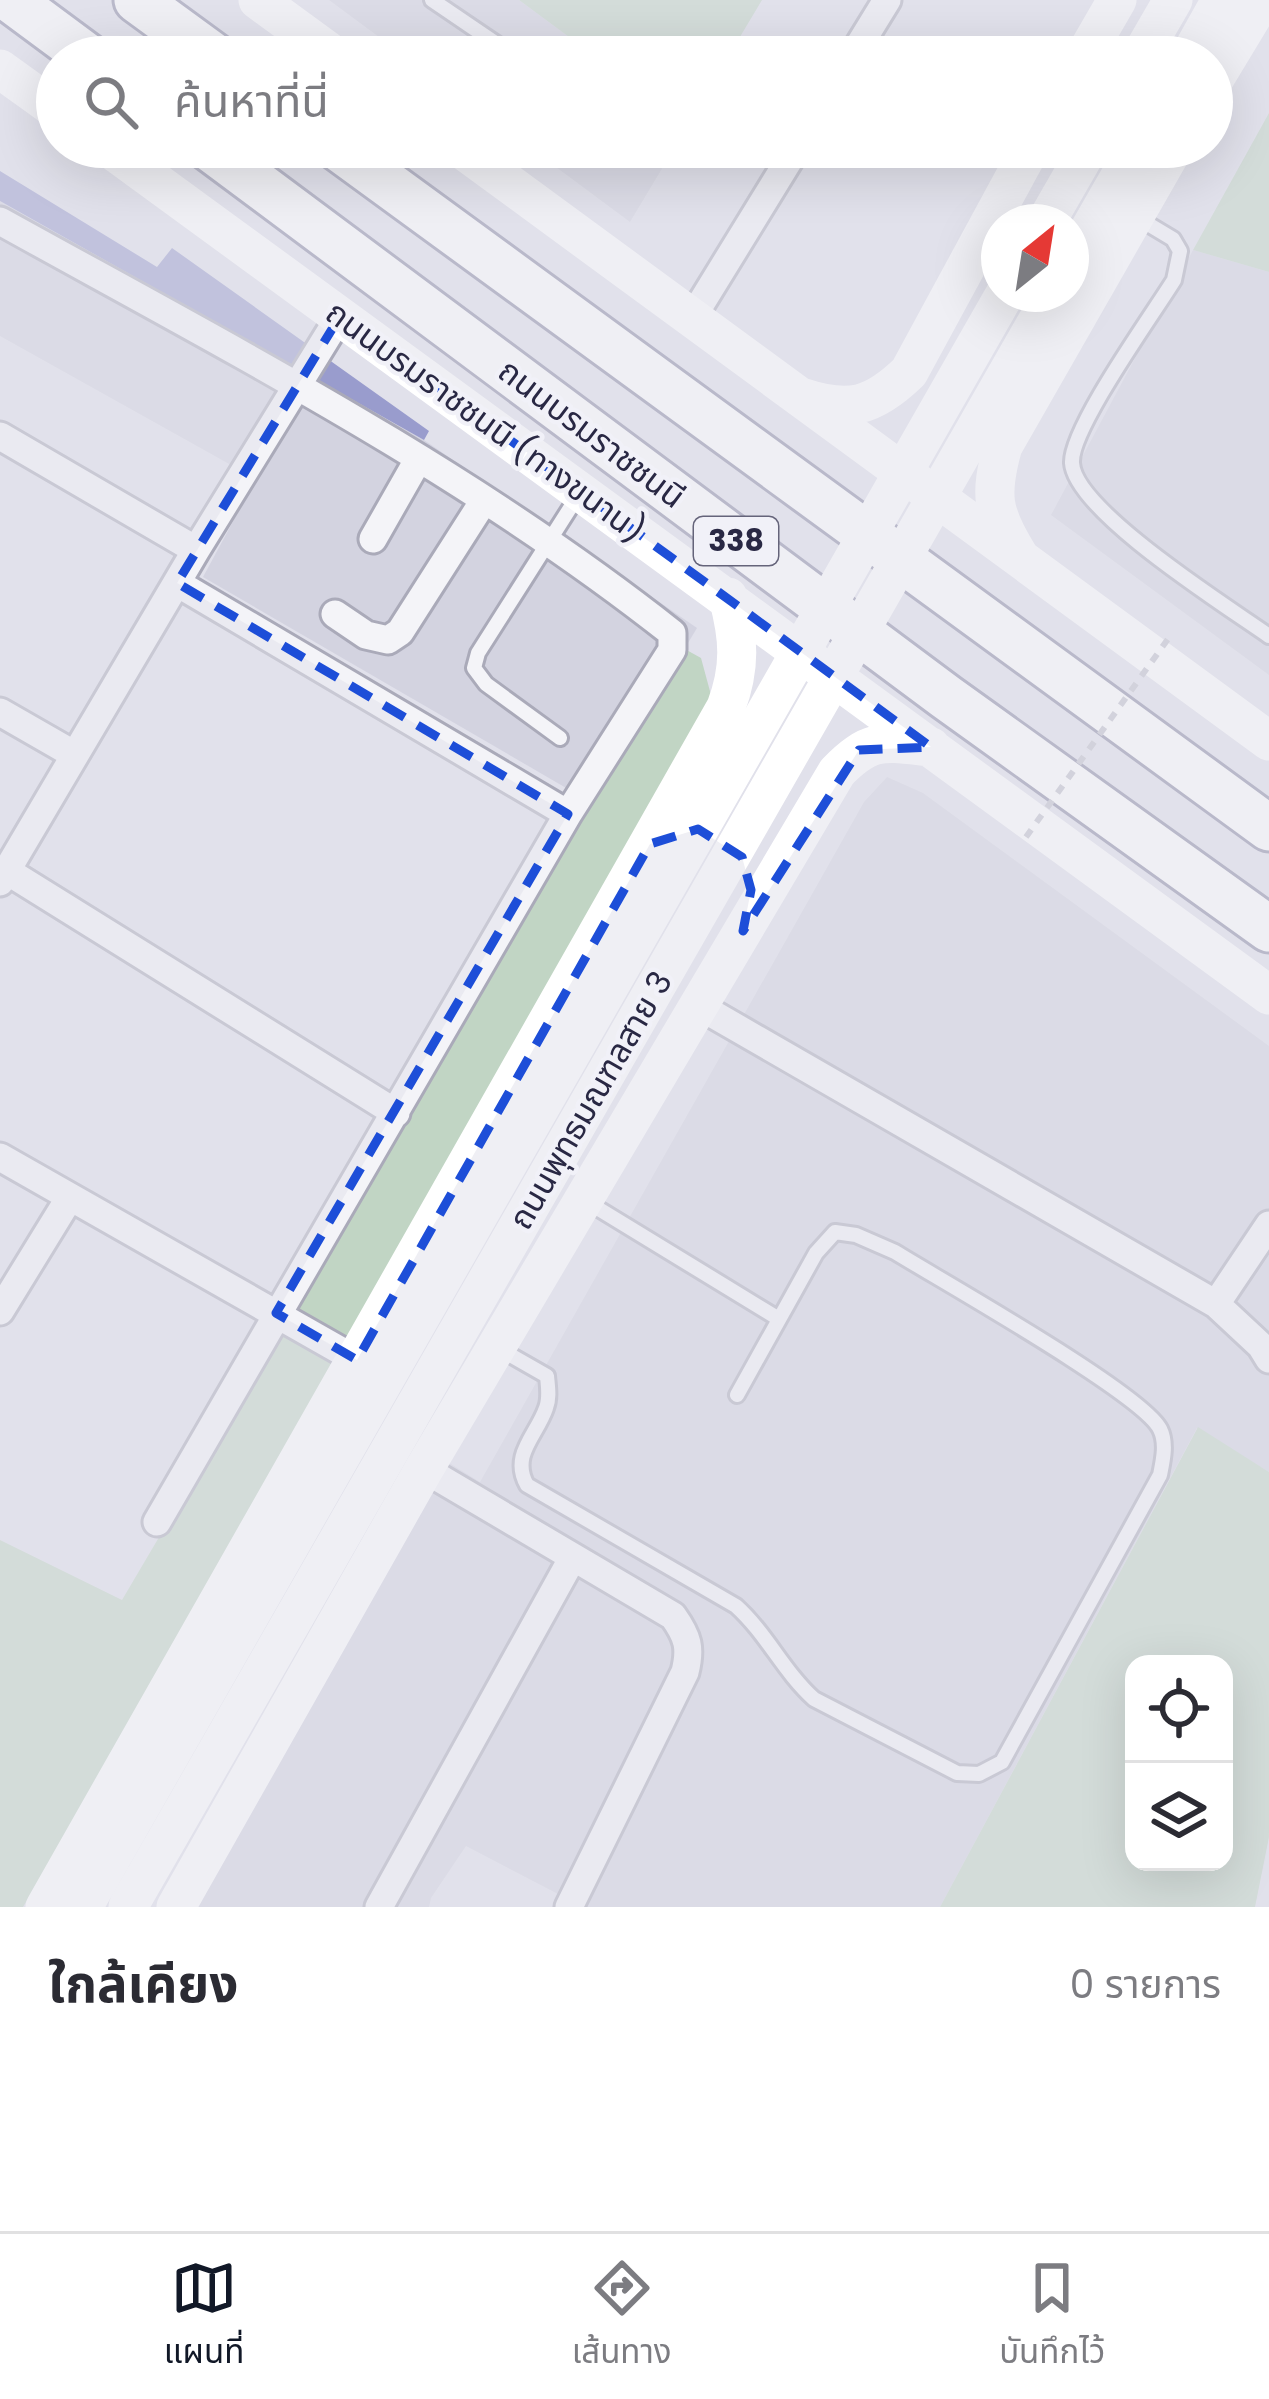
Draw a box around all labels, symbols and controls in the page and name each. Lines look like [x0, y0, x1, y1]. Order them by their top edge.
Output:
search box [36, 36, 1233, 168]
icon: search [78, 69, 144, 135]
text: ค้นหาที่นี่ [174, 70, 329, 133]
north arrow [981, 204, 1089, 312]
street label: ถนนบรมราชชนนี (ทางขนาน) [319, 292, 653, 550]
street label: ถนนบรมราชชนนี [491, 350, 693, 516]
road number: 338 [694, 517, 778, 565]
street label: ถนนพุทธมณฑลสาย 3 [497, 962, 684, 1238]
map controls [1125, 1655, 1233, 1871]
button: locate [1125, 1655, 1233, 1763]
button: layers [1125, 1763, 1233, 1871]
text: ใกล้เคียง [48, 1948, 238, 2020]
text: 0 รายการ [1070, 1957, 1221, 2012]
tab: แผนที่ [164, 2255, 244, 2378]
tab: เส้นทาง [572, 2255, 672, 2378]
tab: บันทึกไว้ [999, 2255, 1105, 2378]

